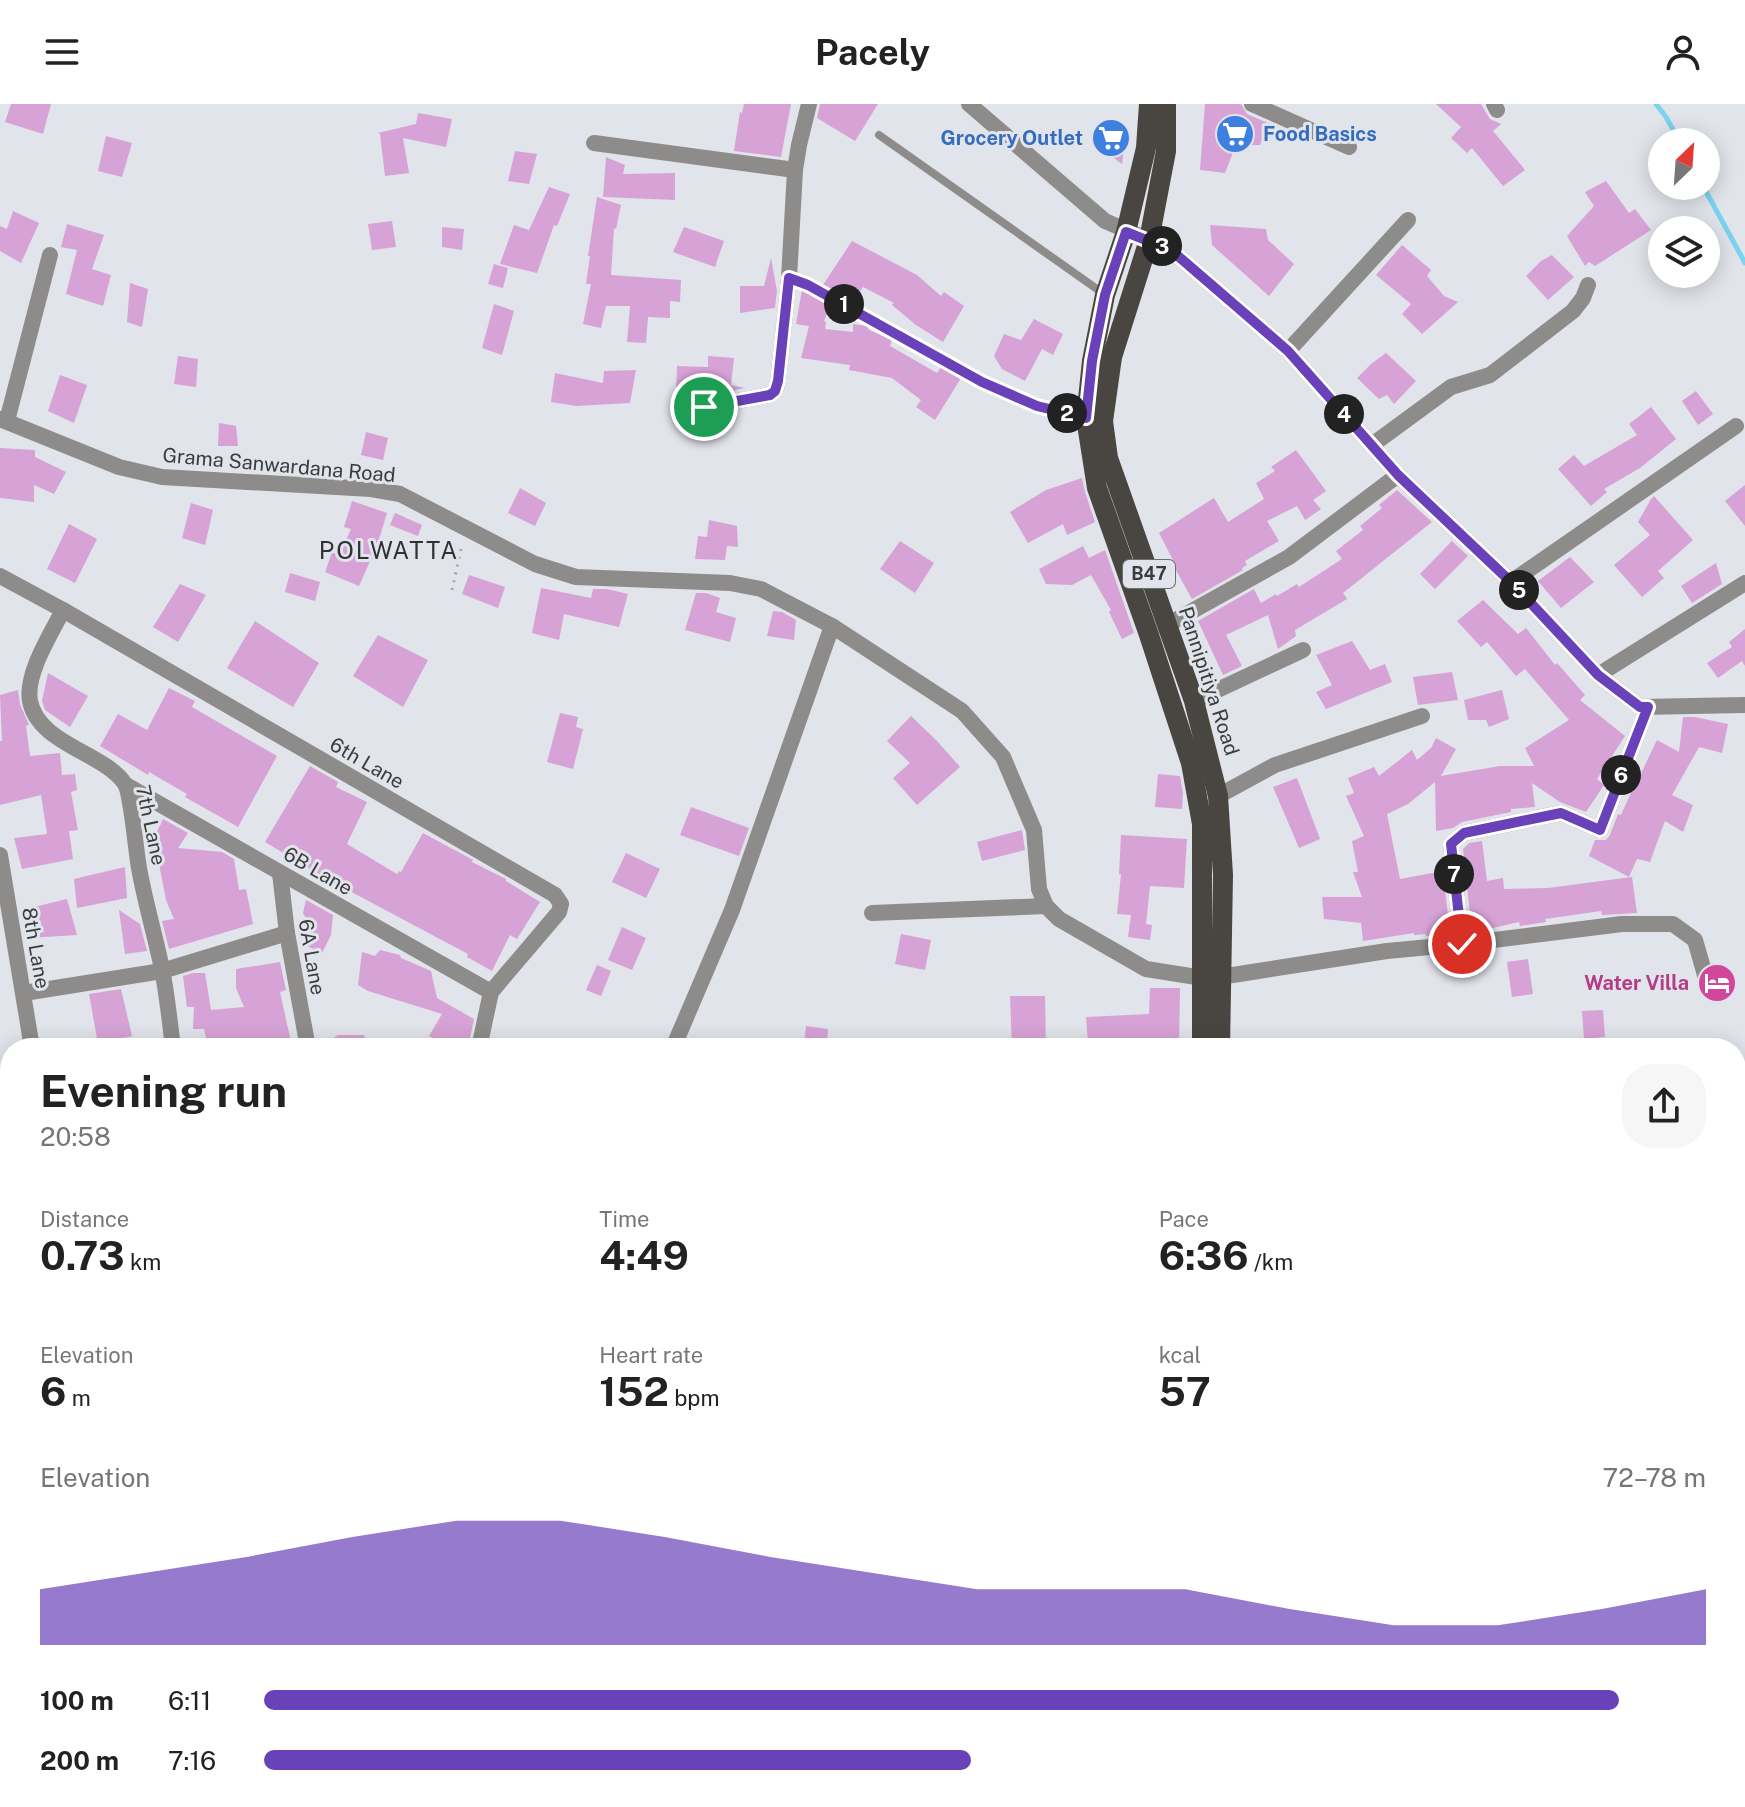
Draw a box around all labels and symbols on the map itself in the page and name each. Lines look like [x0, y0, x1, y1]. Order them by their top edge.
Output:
supermarket icon: Food Basics [1214, 113, 1256, 155]
supermarket icon: Grocery Outlet [1090, 117, 1132, 159]
place label: Food Basics [1263, 122, 1377, 146]
place label: Grocery Outlet [941, 126, 1083, 150]
north arrow [1648, 128, 1720, 200]
pin: 3 [1142, 226, 1182, 266]
pin: 1 [824, 284, 864, 324]
pin [670, 373, 738, 441]
pin: 2 [1047, 393, 1087, 433]
pin: 4 [1324, 394, 1364, 434]
street label: Grama Sanwardana Road [161, 443, 397, 487]
district label: POLWATTA [319, 536, 459, 564]
road number: B47 [1123, 560, 1175, 588]
pin: 5 [1499, 570, 1539, 610]
street label: Pannipitiya Road [1174, 604, 1244, 758]
street label: 6th Lane [326, 732, 408, 794]
pin: 6 [1601, 755, 1641, 795]
street label: 7th Lane [131, 783, 171, 867]
street label: 6B Lane [279, 842, 357, 900]
pin: 7 [1434, 854, 1474, 894]
street label: 8th Lane [17, 905, 55, 991]
pin [1428, 910, 1496, 978]
street label: 6A Lane [294, 917, 330, 997]
hotel icon: Water Villa [1696, 962, 1738, 1004]
place label: Water Villa [1584, 971, 1689, 995]

